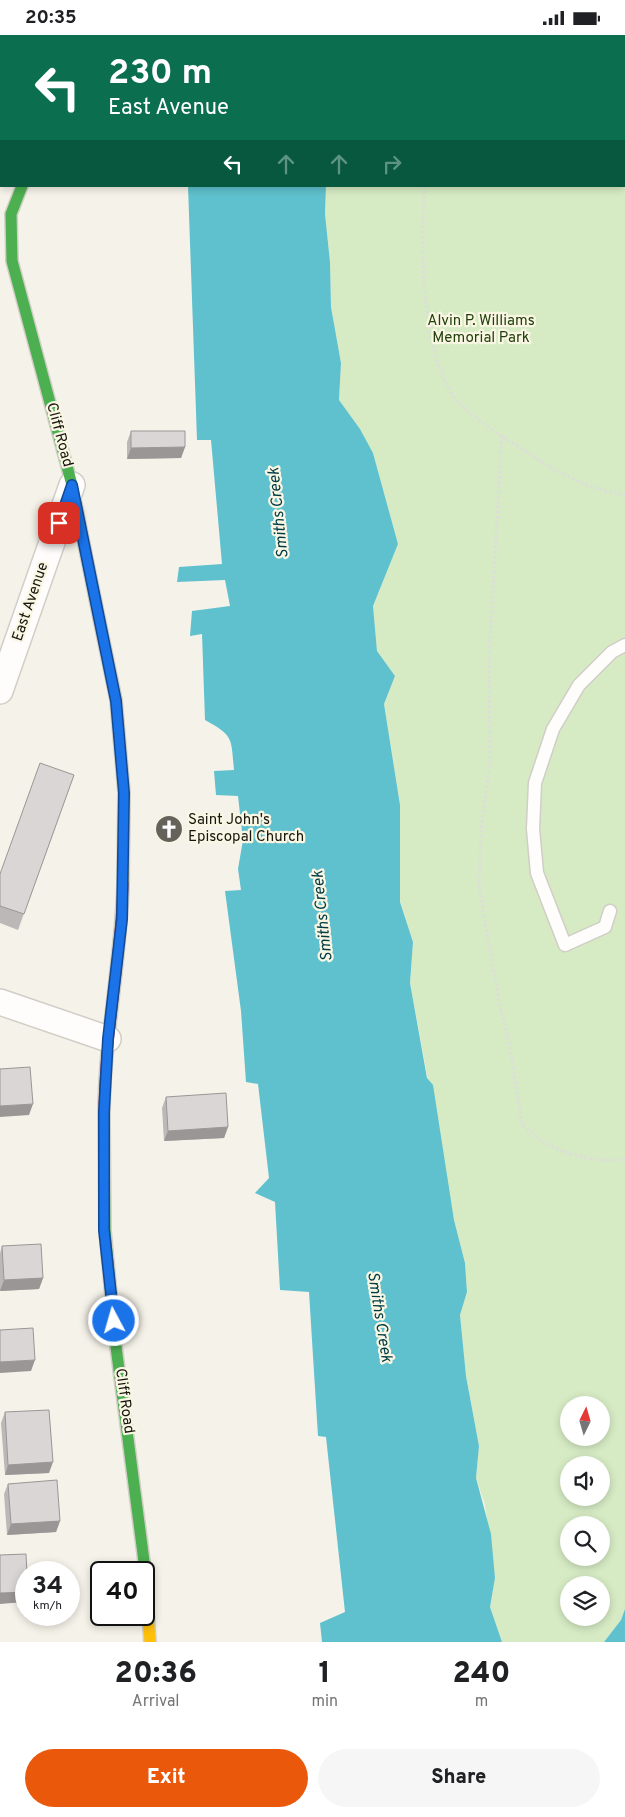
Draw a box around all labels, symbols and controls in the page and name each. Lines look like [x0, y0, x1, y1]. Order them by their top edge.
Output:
text: 20:35 [25, 6, 77, 30]
text: 230 m [108, 52, 212, 96]
icon: left [25, 55, 90, 120]
text: East Avenue [108, 95, 229, 122]
icon: left [219, 150, 247, 178]
icon: ahead [272, 150, 300, 178]
icon: ahead [325, 150, 353, 178]
icon: right [378, 150, 406, 178]
park label: Alvin P. Williams Memorial Park [427, 312, 535, 348]
street label: Cliff Road [41, 401, 77, 469]
water label: Smiths Creek [264, 466, 294, 559]
pin [38, 502, 80, 544]
icon: arrive [45, 509, 73, 537]
street label: East Avenue [9, 560, 53, 644]
place label: Saint John's Episcopal Church [188, 811, 304, 847]
church icon: Saint John's Episcopal Church [154, 814, 184, 844]
water label: Smiths Creek [308, 869, 338, 962]
water label: Smiths Creek [362, 1270, 396, 1365]
position arrow [87, 1294, 139, 1346]
street label: Cliff Road [110, 1367, 138, 1435]
north arrow [560, 1396, 610, 1446]
map controls [560, 1396, 610, 1626]
button: sound [560, 1456, 610, 1506]
button: search [560, 1516, 610, 1566]
speed limit sign: 40 [90, 1561, 155, 1626]
text: 34 [32, 1571, 63, 1603]
button: layers [560, 1576, 610, 1626]
text: km/h [33, 1598, 62, 1614]
text: 20:36 [115, 1656, 197, 1693]
text: 1 [319, 1656, 331, 1693]
text: 240 [453, 1656, 510, 1693]
text: Arrival [132, 1692, 180, 1712]
text: min [311, 1692, 338, 1712]
text: m [475, 1692, 488, 1712]
button: Exit [25, 1749, 308, 1807]
button: Share [318, 1749, 600, 1807]

